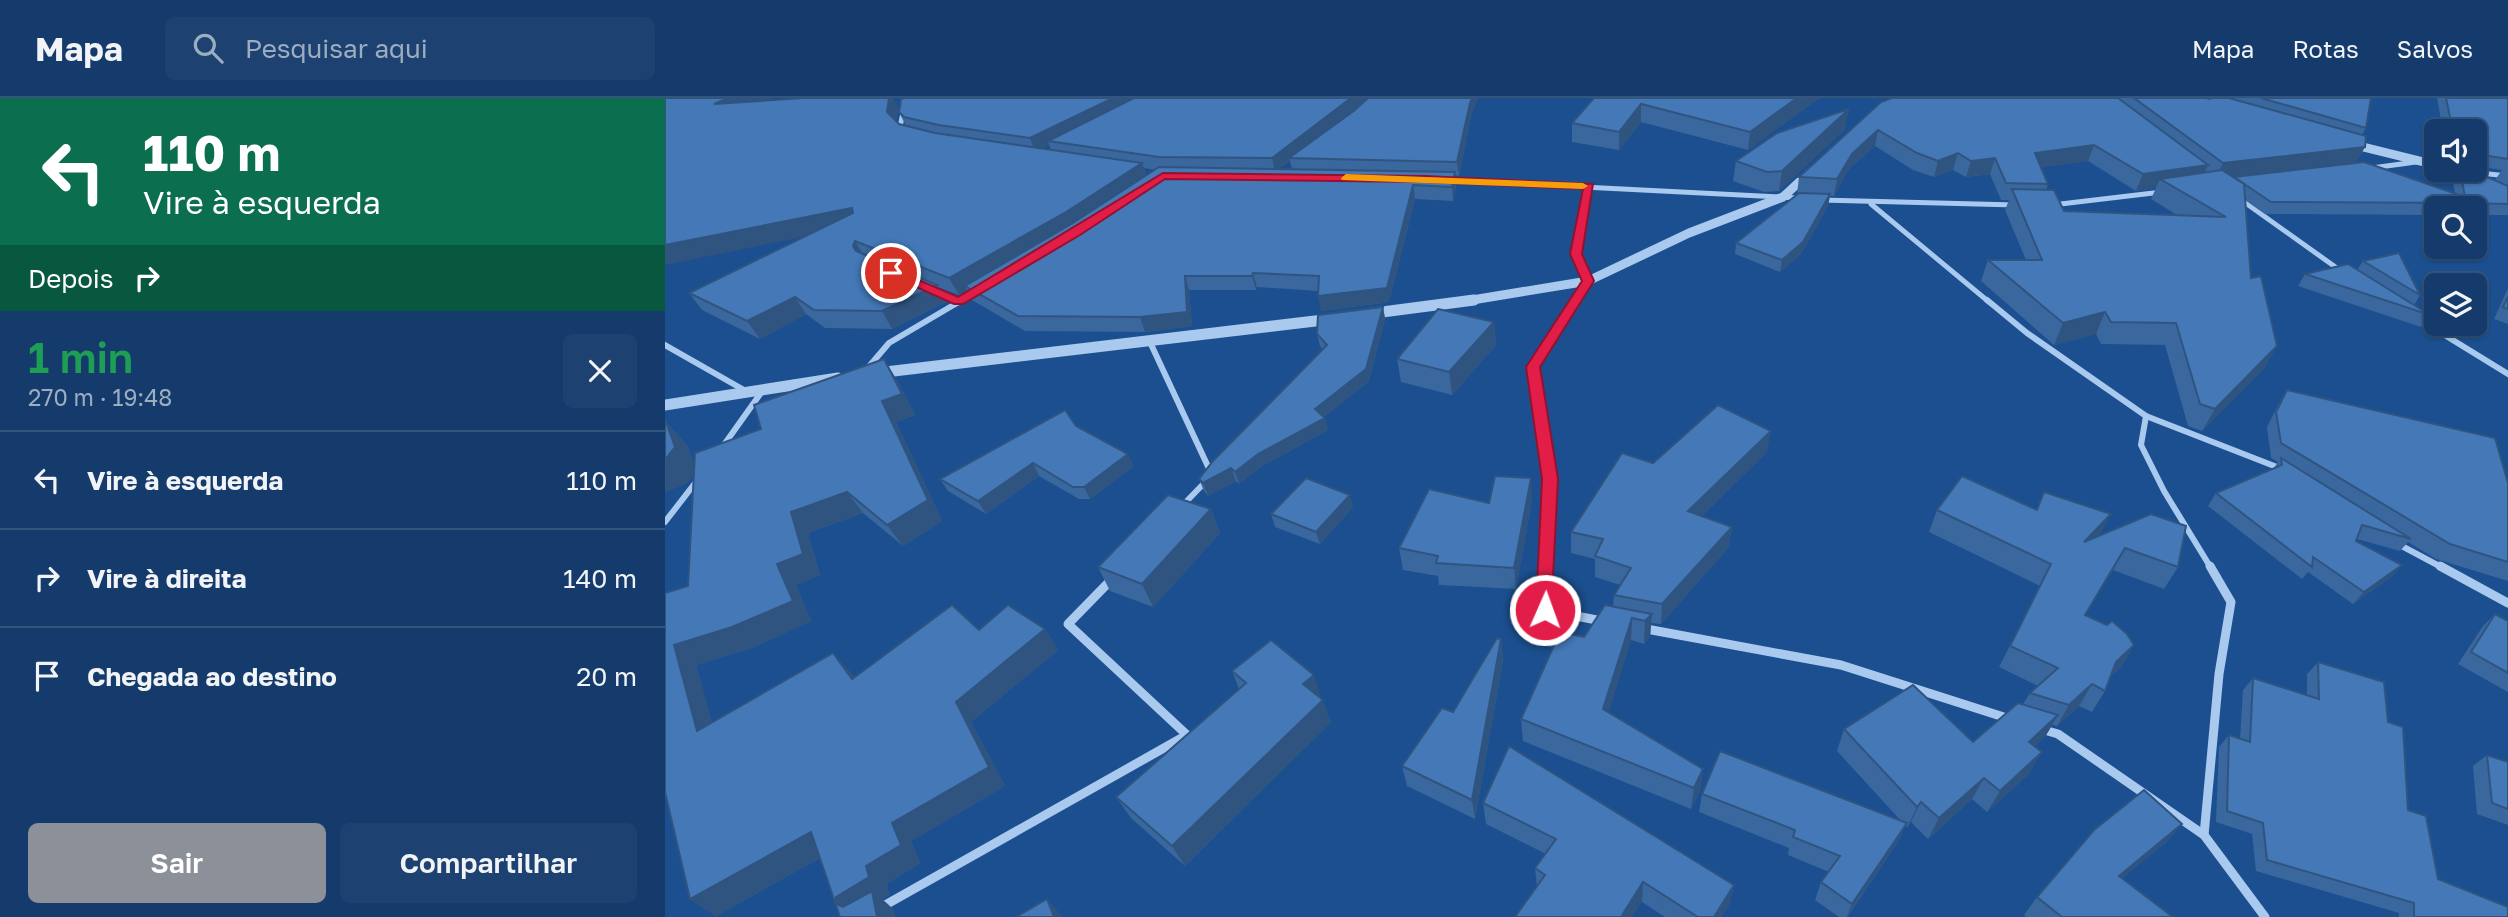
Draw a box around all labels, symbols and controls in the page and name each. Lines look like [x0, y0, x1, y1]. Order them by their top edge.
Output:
search box [165, 17, 655, 80]
text: Mapa [35, 29, 123, 68]
icon: search [189, 29, 227, 67]
text: Pesquisar aqui [245, 33, 428, 64]
text: Mapa [2192, 34, 2254, 63]
text: Rotas [2292, 34, 2359, 63]
text: Salvos [2397, 34, 2473, 63]
map controls [2424, 119, 2487, 336]
button: sound [2424, 119, 2487, 182]
text: 110 m [143, 123, 280, 182]
icon: left [28, 126, 119, 217]
text: Vire à esquerda [143, 183, 381, 221]
button: search [2424, 196, 2487, 259]
pin [861, 243, 921, 303]
icon: arrive [872, 254, 910, 292]
icon: right [128, 259, 166, 297]
text: Depois [28, 263, 114, 294]
button: layers [2424, 273, 2487, 336]
text: 1 min [28, 332, 133, 382]
button: close [563, 334, 637, 408]
text: 270 m · 19:48 [28, 383, 172, 411]
icon: left [28, 461, 66, 499]
text: Vire à esquerda [87, 465, 283, 496]
text: 110 m [566, 465, 637, 496]
icon: right [28, 559, 66, 597]
text: Vire à direita [87, 563, 247, 594]
text: 140 m [563, 563, 637, 594]
position arrow [1508, 573, 1582, 647]
icon: arrive [28, 657, 66, 695]
text: Chegada ao destino [87, 661, 337, 692]
text: 20 m [576, 661, 637, 692]
button: Sair [28, 823, 326, 903]
button: Compartilhar [340, 823, 637, 903]

